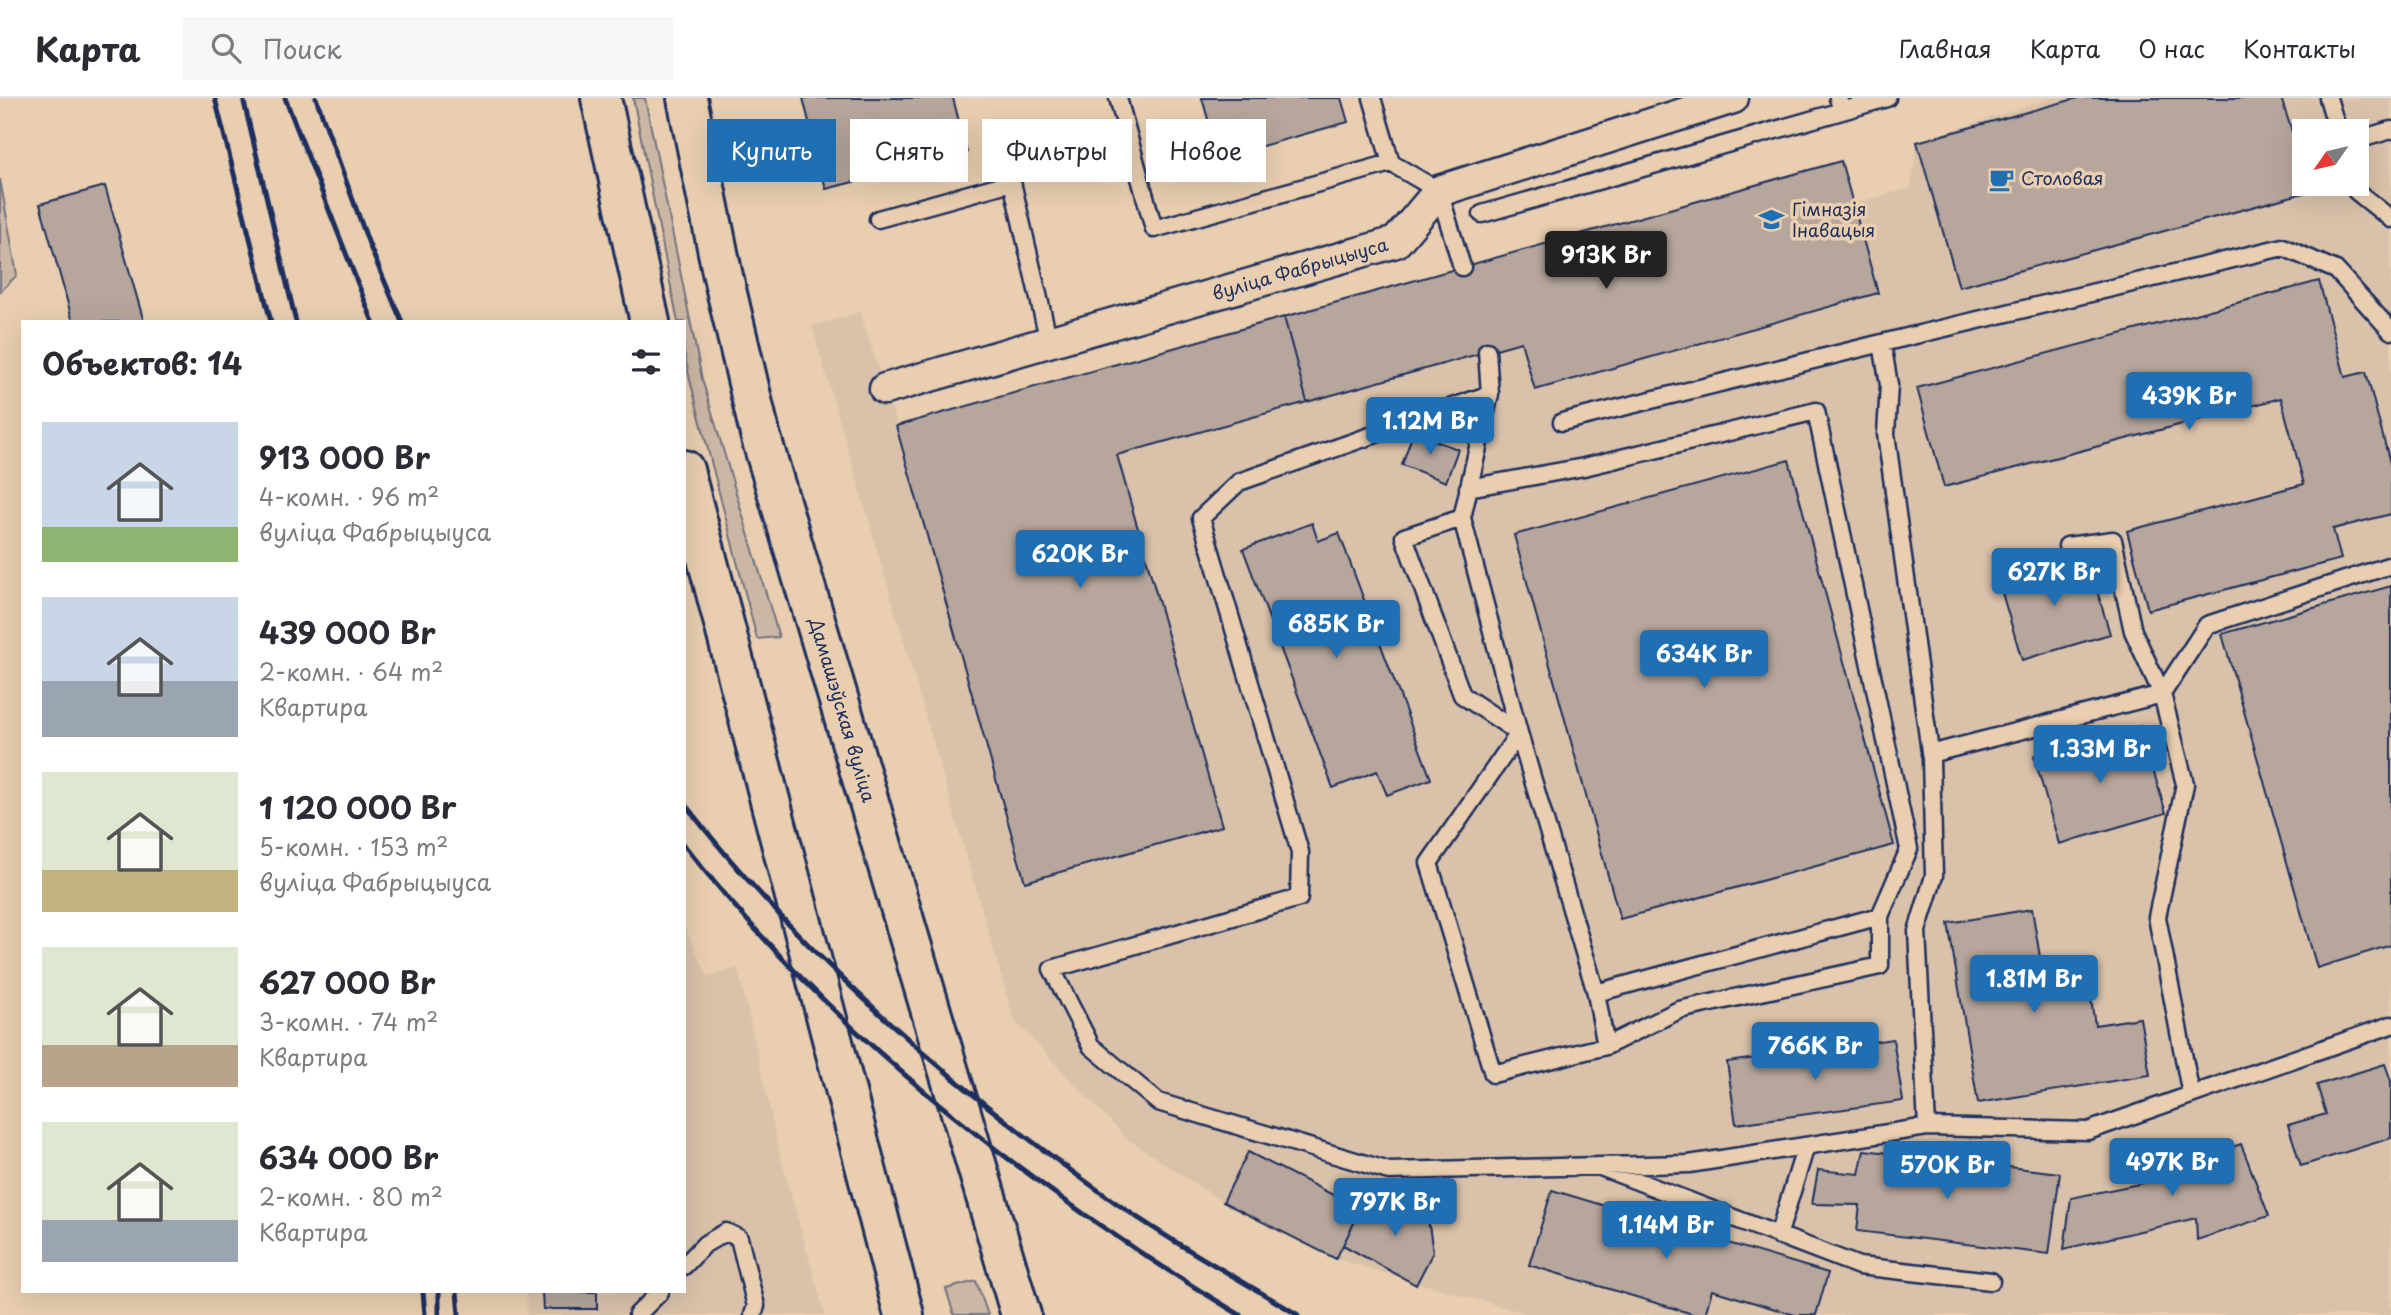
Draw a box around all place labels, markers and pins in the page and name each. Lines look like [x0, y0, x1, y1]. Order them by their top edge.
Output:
place label: Столовая [2021, 164, 2104, 191]
cafe icon: Столовая [1987, 165, 2015, 193]
place label: Гімназія Інавацыя [1792, 195, 1875, 243]
school or university icon: Гімназія Інавацыя [1758, 206, 1786, 234]
pin: 913K Br [1541, 232, 1671, 291]
pin: 439K Br [2124, 372, 2254, 432]
pin: 1.12M Br [1358, 398, 1502, 457]
pin: 620K Br [1015, 531, 1145, 590]
pin: 627K Br [1989, 548, 2119, 608]
pin: 685K Br [1271, 601, 1401, 660]
pin: 634K Br [1639, 630, 1769, 690]
pin: 1.33M Br [2028, 726, 2172, 785]
pin: 1.81M Br [1962, 956, 2106, 1015]
pin: 766K Br [1750, 1023, 1880, 1082]
pin: 497K Br [2107, 1138, 2237, 1198]
pin: 570K Br [1882, 1142, 2012, 1201]
pin: 797K Br [1330, 1178, 1460, 1238]
pin: 1.14M Br [1594, 1202, 1738, 1261]

